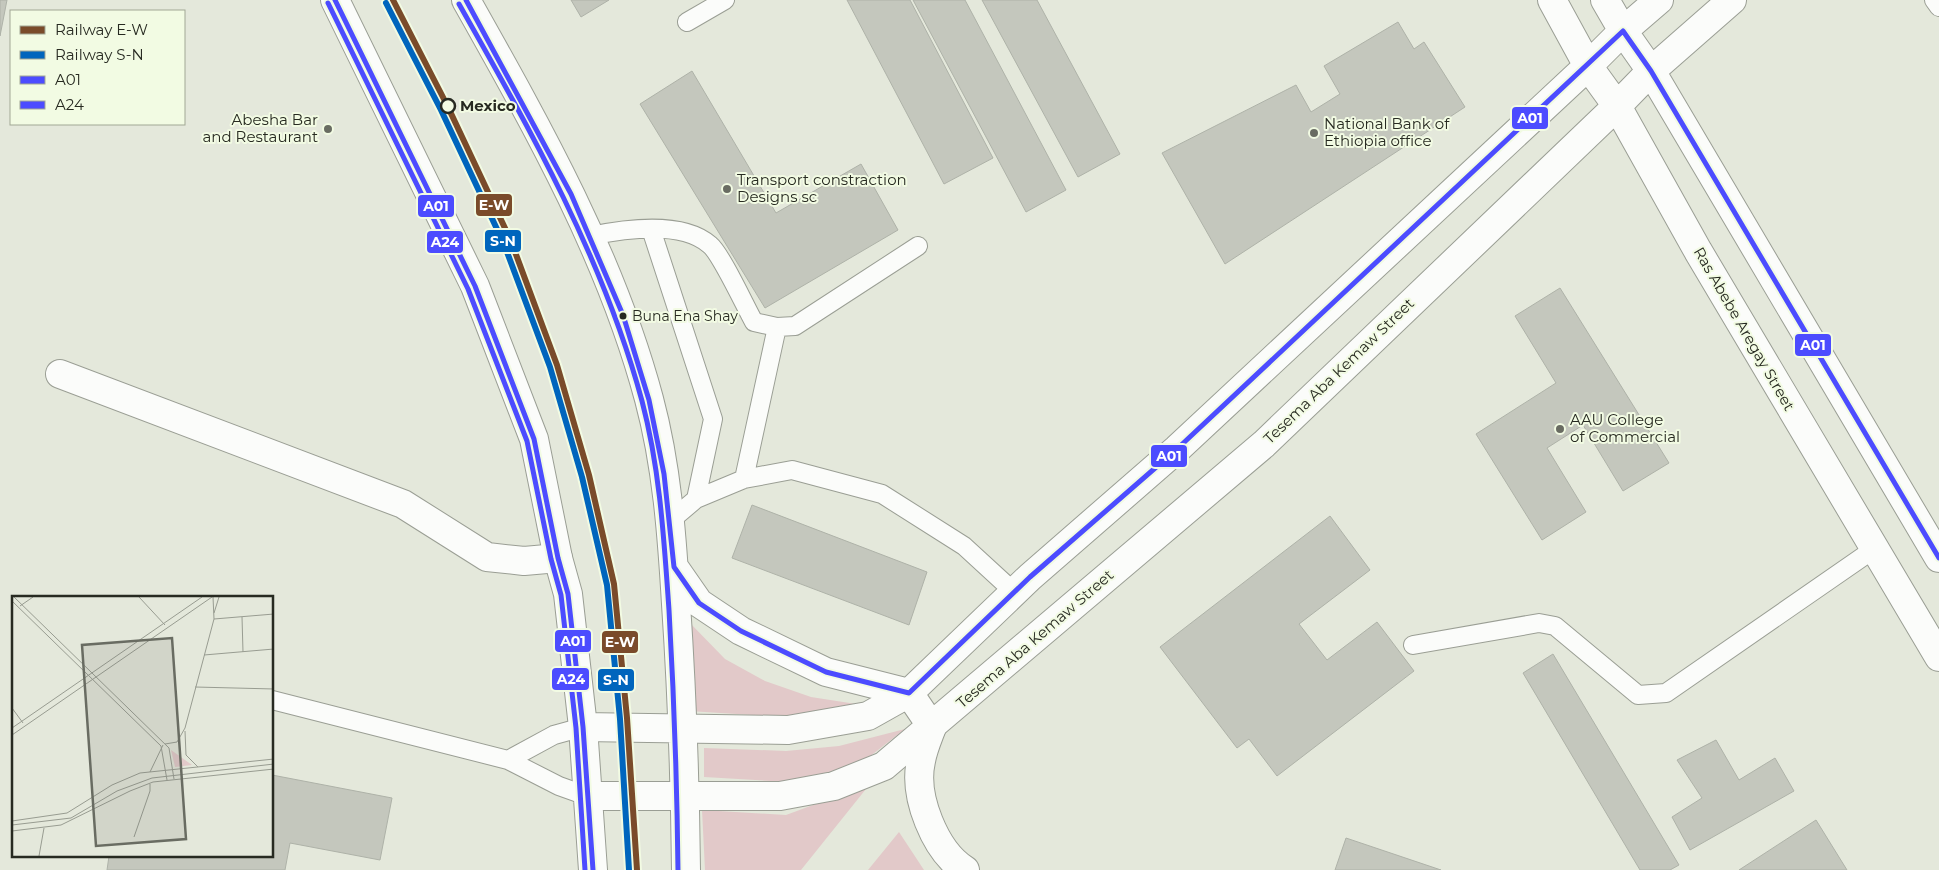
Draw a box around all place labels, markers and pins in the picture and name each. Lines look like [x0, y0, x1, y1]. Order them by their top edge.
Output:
place label: Mexico [460, 96, 516, 115]
marker: Mexico [440, 98, 456, 114]
place label: Abesha Bar and Restaurant [202, 110, 318, 146]
place label: National Bank of Ethiopia office [1324, 114, 1450, 150]
marker: Abesha Bar and Restaurant [322, 123, 334, 135]
marker: National Bank of Ethiopia office [1308, 127, 1320, 139]
place label: Transport constraction Designs sc [737, 170, 907, 206]
marker: Transport constraction Designs sc [721, 183, 733, 195]
place label: Buna Ena Shay [632, 307, 738, 325]
marker: Buna Ena Shay [618, 311, 628, 321]
place label: AAU College of Commercial [1570, 410, 1680, 446]
marker: AAU College of Commercial [1554, 423, 1566, 435]

